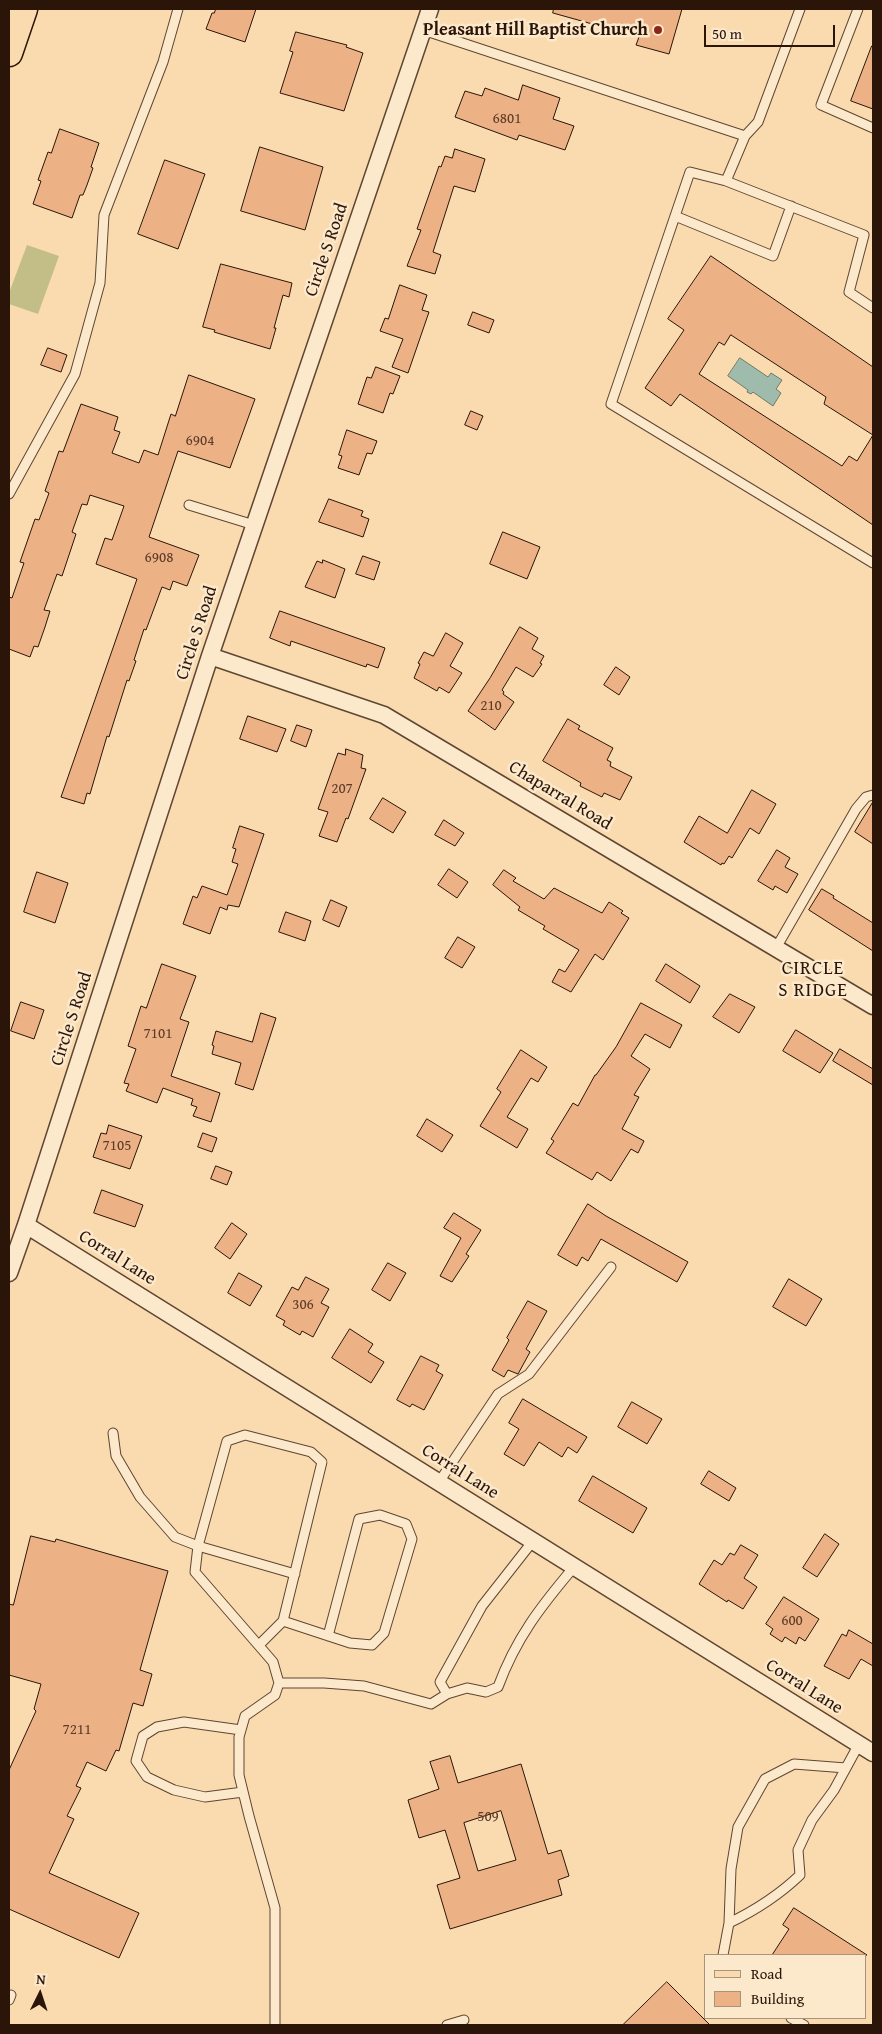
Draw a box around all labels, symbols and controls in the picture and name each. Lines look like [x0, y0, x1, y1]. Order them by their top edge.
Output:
scale bar [707, 15, 838, 47]
place label: Pleasant Hill Baptist Church [423, 19, 648, 41]
text: 50 m [712, 23, 742, 44]
marker: Pleasant Hill Baptist Church [652, 24, 664, 36]
house number: 6801 [493, 110, 521, 128]
street label: Circle S Road [301, 200, 353, 300]
house number: 6904 [186, 432, 214, 450]
house number: 6908 [145, 549, 173, 567]
street label: Circle S Road [172, 583, 222, 683]
house number: 210 [480, 697, 502, 715]
street label: Chaparral Road [505, 757, 615, 835]
house number: 207 [331, 780, 353, 798]
district label: CIRCLE S RIDGE [777, 958, 849, 1002]
street label: Circle S Road [47, 969, 97, 1069]
house number: 7101 [144, 1025, 172, 1043]
house number: 7105 [103, 1137, 131, 1155]
street label: Corral Lane [74, 1226, 160, 1290]
house number: 306 [292, 1296, 314, 1314]
street label: Corral Lane [417, 1440, 503, 1504]
house number: 600 [781, 1612, 803, 1630]
street label: Corral Lane [761, 1655, 847, 1719]
house number: 7211 [63, 1721, 91, 1739]
house number: 509 [477, 1808, 499, 1826]
legend [704, 1954, 867, 2019]
text: Road [751, 1963, 782, 1984]
north arrow [15, 1969, 65, 2019]
text: N [36, 1969, 46, 1989]
text: Building [751, 1988, 804, 2009]

